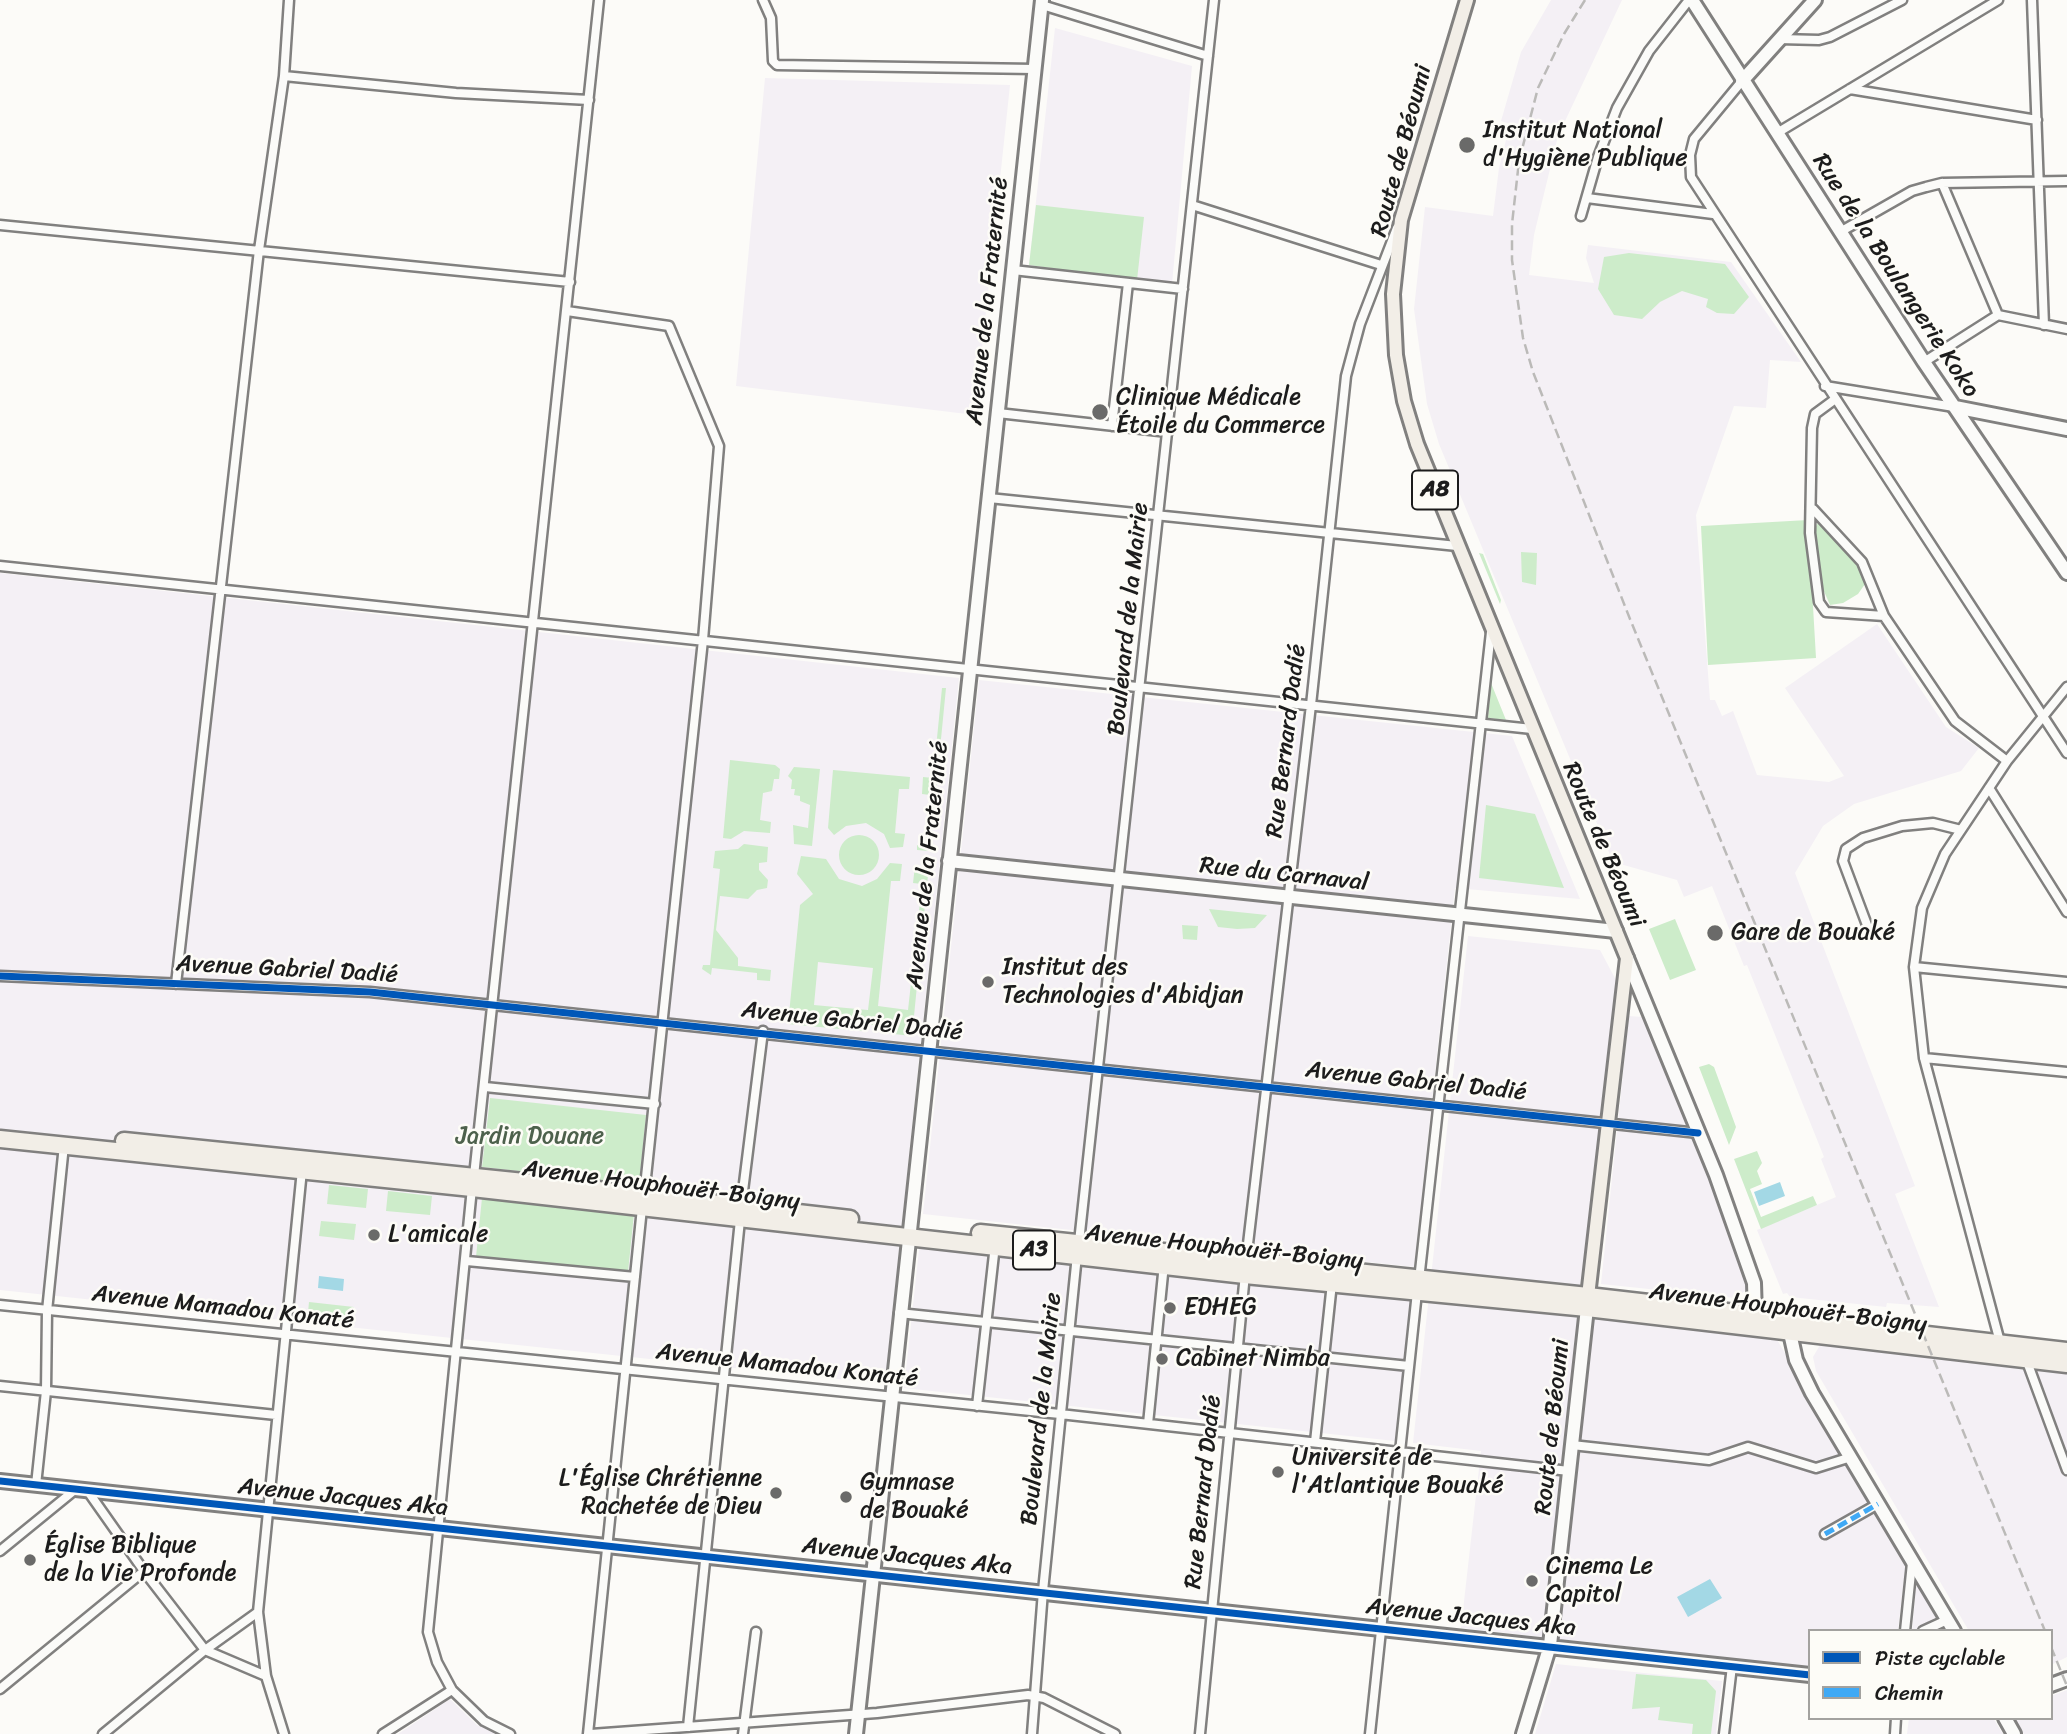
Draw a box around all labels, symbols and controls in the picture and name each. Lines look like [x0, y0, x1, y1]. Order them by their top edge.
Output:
street label: Route de Béoumi [1365, 62, 1439, 240]
place label: Institut National d'Hygiène Publique [1483, 117, 1688, 173]
marker: Institut National d'Hygiène Publique [1457, 135, 1477, 155]
street label: Rue de la Boulangerie Koko [1805, 149, 1985, 403]
street label: Avenue de la Fraternité [961, 176, 1015, 426]
place label: Clinique Médicale Étoile du Commerce [1116, 384, 1325, 440]
marker: Clinique Médicale Étoile du Commerce [1090, 402, 1110, 422]
road number: A8 [1412, 470, 1458, 510]
street label: Boulevard de la Mairie [1102, 501, 1156, 737]
street label: Rue Bernard Dadié [1261, 642, 1313, 840]
street label: Avenue de la Fraternité [901, 740, 955, 990]
street label: Route de Béoumi [1555, 758, 1651, 932]
street label: Rue du Carnaval [1198, 852, 1370, 898]
place label: Gare de Bouaké [1731, 919, 1895, 947]
marker: Gare de Bouaké [1705, 923, 1725, 943]
street label: Avenue Gabriel Dadié [175, 950, 399, 990]
place label: Institut des Technologies d'Abidjan [1002, 954, 1243, 1010]
marker: Institut des Technologies d'Abidjan [980, 974, 996, 990]
street label: Avenue Gabriel Dadié [740, 996, 964, 1048]
street label: Avenue Gabriel Dadié [1304, 1056, 1528, 1108]
park label: Jardin Douane [456, 1123, 604, 1151]
street label: Avenue Houphouët-Boigny [521, 1155, 801, 1217]
street label: Avenue Houphouët-Boigny [1084, 1219, 1364, 1277]
place label: L'amicale [388, 1221, 488, 1249]
marker: L'amicale [366, 1227, 382, 1243]
road number: A3 [1013, 1231, 1055, 1270]
street label: Avenue Houphouët-Boigny [1648, 1278, 1928, 1340]
street label: Avenue Mamadou Konaté [91, 1280, 355, 1336]
street label: Boulevard de la Mairie [1015, 1291, 1069, 1527]
place label: EDHEG [1184, 1294, 1257, 1322]
marker: EDHEG [1162, 1300, 1178, 1316]
street label: Avenue Mamadou Konaté [655, 1338, 919, 1394]
street label: Route de Béoumi [1529, 1338, 1577, 1516]
place label: Cabinet Nimba [1176, 1345, 1330, 1373]
marker: Cabinet Nimba [1154, 1351, 1170, 1367]
street label: Rue Bernard Dadié [1179, 1394, 1229, 1590]
place label: Université de l'Atlantique Bouaké [1292, 1444, 1503, 1500]
marker: Université de l'Atlantique Bouaké [1270, 1464, 1286, 1480]
place label: L'Église Chrétienne Rachetée de Dieu [559, 1465, 762, 1521]
place label: Gymnase de Bouaké [860, 1469, 969, 1525]
street label: Avenue Jacques Aka [237, 1473, 449, 1523]
marker: L'Église Chrétienne Rachetée de Dieu [768, 1485, 784, 1501]
marker: Gymnase de Bouaké [838, 1489, 854, 1505]
place label: Église Biblique de la Vie Profonde [44, 1532, 236, 1588]
street label: Avenue Jacques Aka [801, 1532, 1013, 1582]
marker: Église Biblique de la Vie Profonde [22, 1552, 38, 1568]
place label: Cinema Le Capitol [1546, 1553, 1653, 1609]
marker: Cinema Le Capitol [1524, 1573, 1540, 1589]
street label: Avenue Jacques Aka [1365, 1593, 1577, 1643]
legend [1808, 1629, 2053, 1720]
text: Piste cyclable [1875, 1639, 2005, 1677]
text: Chemin [1875, 1674, 1943, 1712]

